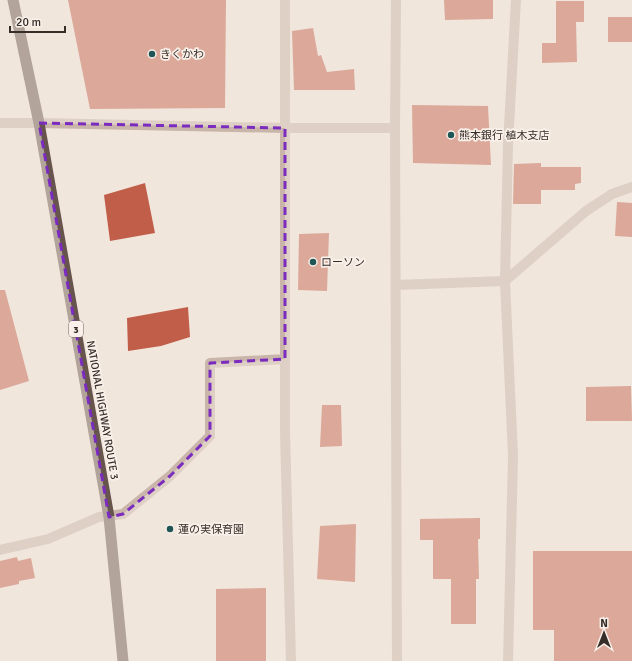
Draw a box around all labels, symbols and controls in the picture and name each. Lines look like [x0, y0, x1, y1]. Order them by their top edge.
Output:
scale bar [10, 8, 65, 34]
text: 20 m [16, 15, 41, 30]
place label: きくかわ [160, 48, 204, 61]
marker: きくかわ [147, 49, 157, 59]
place label: 熊本銀行 植木支店 [459, 129, 549, 142]
marker: 熊本銀行 植木支店 [446, 130, 456, 140]
place label: ローソン [321, 256, 365, 269]
marker: ローソン [308, 257, 318, 267]
road number: 3 [69, 321, 83, 337]
street label: NATIONAL HIGHWAY ROUTE 3 [84, 340, 121, 481]
place label: 蓮の実保育園 [178, 523, 244, 536]
marker: 蓮の実保育園 [165, 524, 175, 534]
north arrow [584, 613, 624, 653]
text: N [600, 617, 608, 630]

